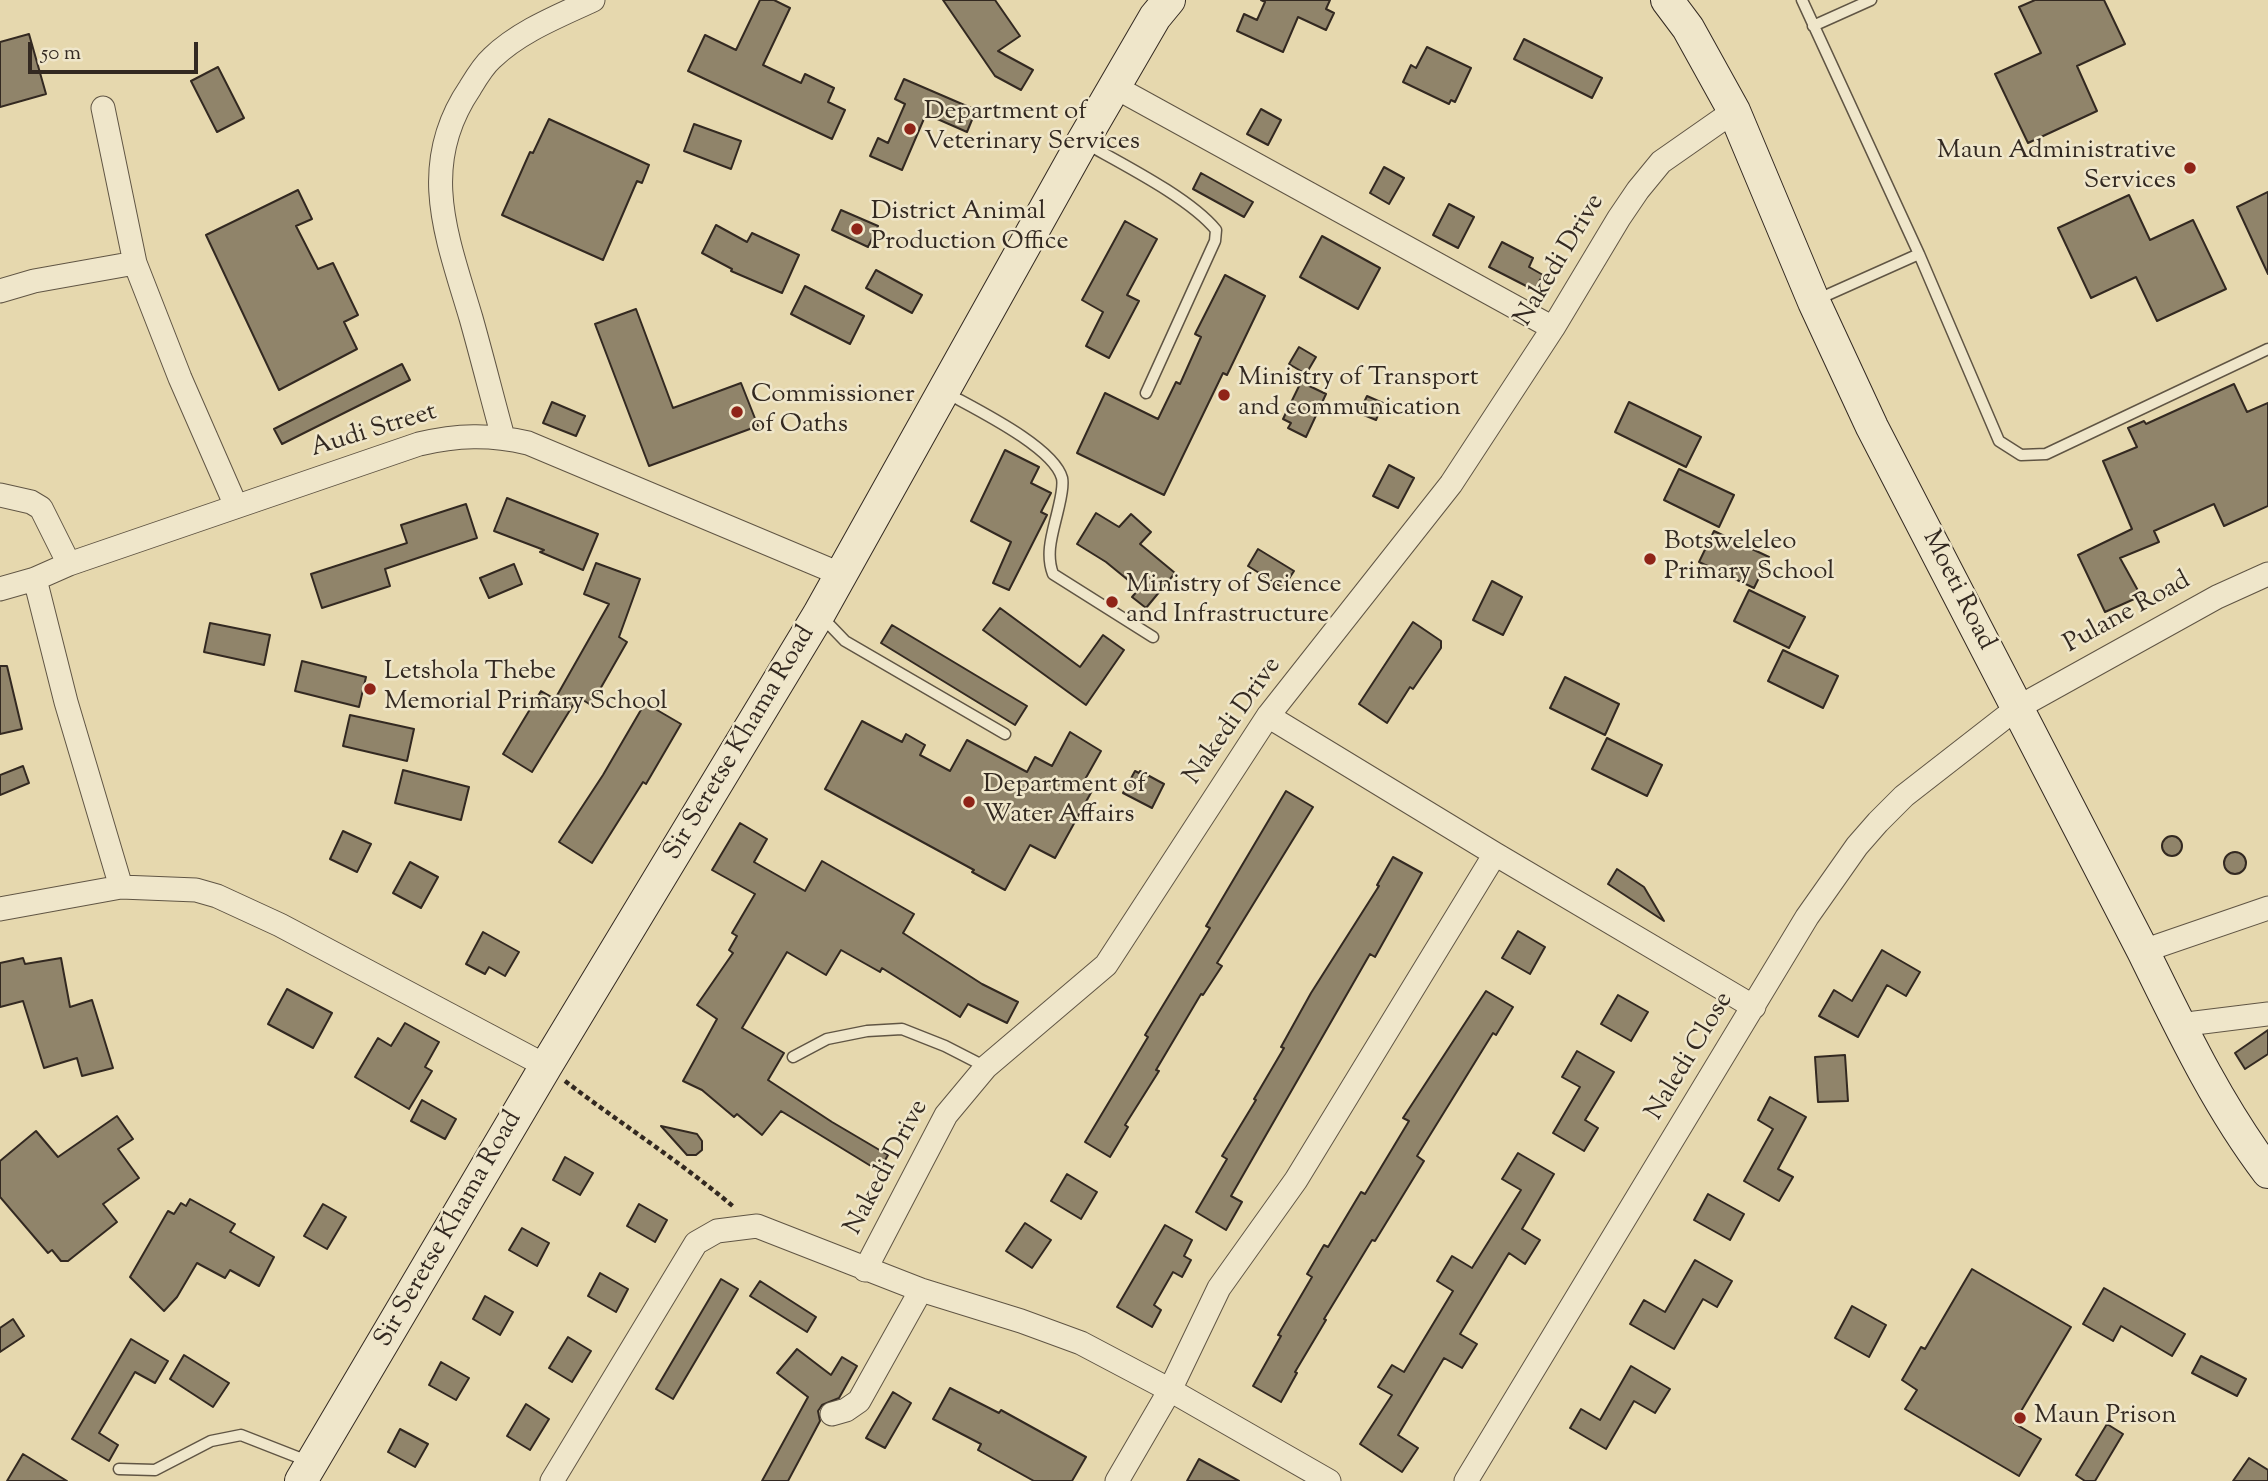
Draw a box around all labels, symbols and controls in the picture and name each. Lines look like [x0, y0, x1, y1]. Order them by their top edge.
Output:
scale bar [32, 28, 201, 72]
text: 50 m [41, 39, 81, 69]
place label: Department of Veterinary Services [924, 98, 1140, 160]
marker: Department of Veterinary Services [902, 121, 918, 137]
place label: Maun Administrative Services [1937, 137, 2176, 198]
marker: Maun Administrative Services [2182, 160, 2198, 176]
street label: Nakedi Drive [1509, 189, 1613, 333]
place label: District Animal Production Office [871, 198, 1069, 260]
marker: District Animal Production Office [849, 221, 865, 237]
place label: Ministry of Transport and communication [1238, 364, 1479, 426]
place label: Commissioner of Oaths [751, 381, 915, 442]
marker: Ministry of Transport and communication [1216, 387, 1232, 403]
street label: Audi Street [307, 398, 441, 466]
marker: Commissioner of Oaths [729, 404, 745, 420]
street label: Moeti Road [1914, 526, 2000, 656]
place label: Botsweleleo Primary School [1664, 528, 1834, 590]
marker: Botsweleleo Primary School [1642, 551, 1658, 567]
street label: Pulane Road [2059, 566, 2197, 662]
place label: Ministry of Science and Infrastructure [1126, 571, 1342, 632]
marker: Ministry of Science and Infrastructure [1104, 594, 1120, 610]
street label: Sir Seretse Khama Road [659, 621, 823, 867]
street label: Nakedi Drive [1179, 652, 1289, 792]
place label: Letshola Thebe Memorial Primary School [384, 658, 667, 720]
marker: Letshola Thebe Memorial Primary School [362, 681, 378, 697]
place label: Department of Water Affairs [983, 771, 1146, 832]
marker: Department of Water Affairs [961, 794, 977, 810]
street label: Naledi Close [1641, 987, 1741, 1127]
street label: Nakedi Drive [839, 1095, 937, 1241]
street label: Sir Seretse Khama Road [370, 1106, 530, 1354]
place label: Maun Prison [2034, 1402, 2177, 1434]
marker: Maun Prison [2012, 1410, 2028, 1426]

